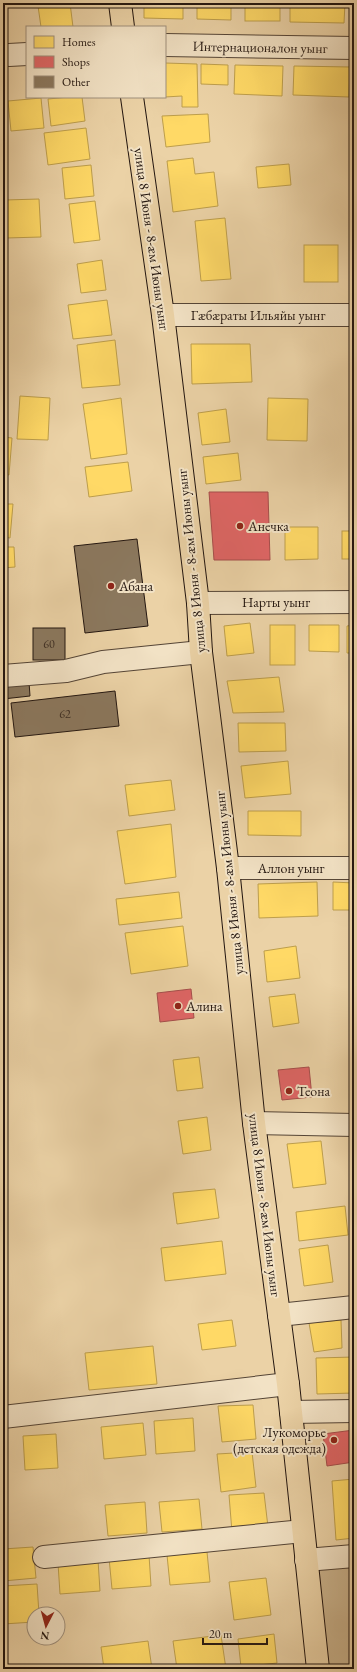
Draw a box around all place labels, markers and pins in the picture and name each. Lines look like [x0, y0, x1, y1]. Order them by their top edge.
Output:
place label: Анечка [247, 517, 289, 535]
marker: Анечка [235, 521, 245, 531]
place label: Абана [118, 577, 154, 595]
marker: Абана [106, 581, 116, 591]
place label: Алина [185, 997, 223, 1015]
marker: Алина [173, 1001, 183, 1011]
place label: Теона [297, 1082, 330, 1100]
marker: Теона [284, 1086, 294, 1096]
place label: Лукоморье (детская одежда) [233, 1423, 327, 1457]
marker: Лукоморье (детская одежда) [329, 1435, 339, 1445]

